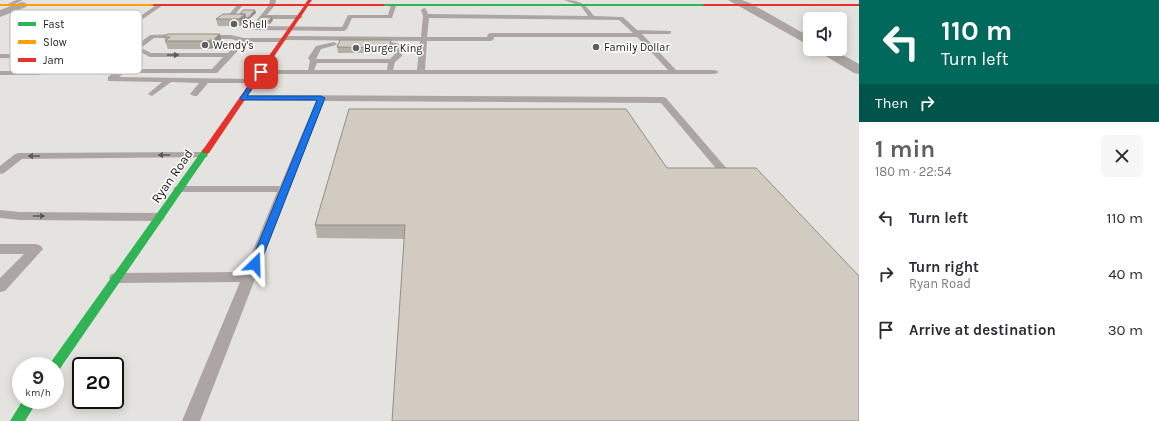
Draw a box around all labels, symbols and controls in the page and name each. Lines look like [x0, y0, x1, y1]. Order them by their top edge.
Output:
legend [10, 10, 142, 74]
map controls [803, 12, 847, 56]
button: sound [803, 12, 847, 56]
text: 110 m [941, 14, 1012, 47]
icon: left [875, 16, 927, 68]
text: Fast [43, 18, 64, 31]
place label: Shell [242, 18, 267, 31]
marker: Shell [229, 19, 239, 29]
text: Slow [43, 36, 67, 49]
place label: Wendy's [213, 39, 254, 52]
marker: Wendy's [200, 40, 210, 50]
place label: Family Dollar [604, 41, 669, 54]
place label: Burger King [364, 42, 423, 55]
marker: Family Dollar [591, 42, 601, 52]
marker: Burger King [351, 43, 361, 53]
text: Turn left [941, 48, 1009, 70]
one-way arrow [167, 52, 180, 58]
text: Jam [43, 54, 64, 67]
pin [244, 55, 278, 89]
icon: arrive [250, 61, 272, 83]
icon: right [916, 92, 938, 114]
text: Then [875, 94, 908, 112]
text: 1 min [875, 135, 935, 163]
button: close [1101, 135, 1143, 177]
street label: Ryan Road [148, 146, 196, 206]
one-way arrow [157, 152, 170, 158]
one-way arrow [27, 153, 40, 159]
text: 180 m · 22:54 [875, 164, 951, 179]
icon: left [875, 207, 897, 229]
text: Turn left [909, 209, 968, 227]
text: 110 m [1107, 209, 1143, 227]
one-way arrow [33, 213, 46, 219]
position arrow [234, 243, 276, 285]
text: Turn right [909, 258, 979, 276]
icon: right [875, 263, 897, 285]
text: 40 m [1108, 265, 1143, 283]
text: Ryan Road [909, 276, 971, 291]
icon: arrive [875, 319, 897, 341]
text: Arrive at destination [909, 321, 1056, 339]
text: 30 m [1108, 321, 1143, 339]
speed limit sign: 20 [72, 357, 124, 409]
text: 9 [32, 366, 44, 389]
text: km/h [25, 387, 51, 399]

